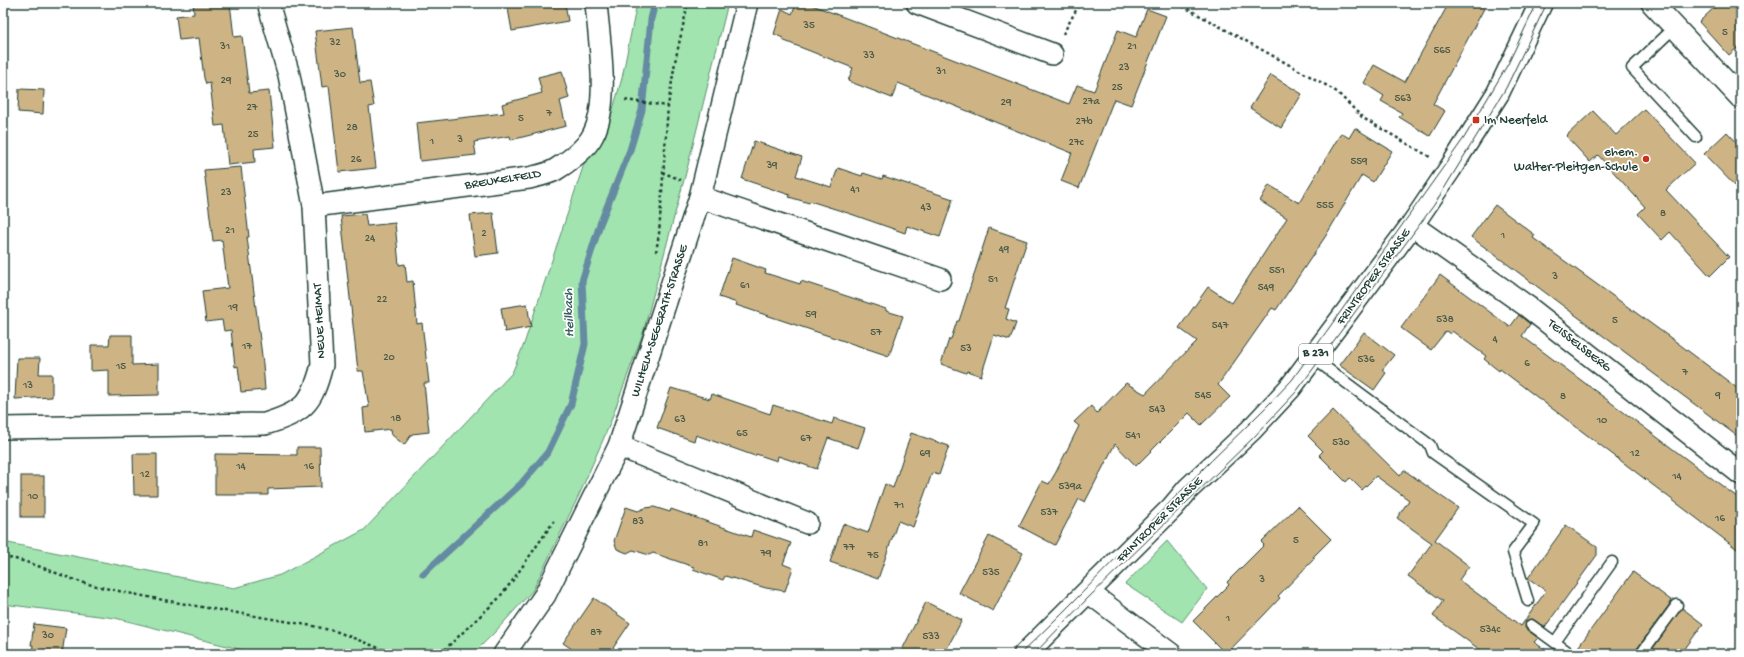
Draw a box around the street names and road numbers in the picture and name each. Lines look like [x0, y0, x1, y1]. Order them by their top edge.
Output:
street label: BREUKELFELD [463, 166, 543, 194]
street label: FRINTROPER STRASSE [1333, 225, 1415, 329]
street label: WILHELM-SEGERATH-STRASSE [628, 242, 692, 399]
street label: NEUE HEIMAT [310, 282, 329, 359]
street label: TEISSELSBERG [1543, 316, 1615, 376]
road number: B 231 [1299, 344, 1333, 364]
street label: FRINTROPER STRASSE [1113, 473, 1207, 567]

